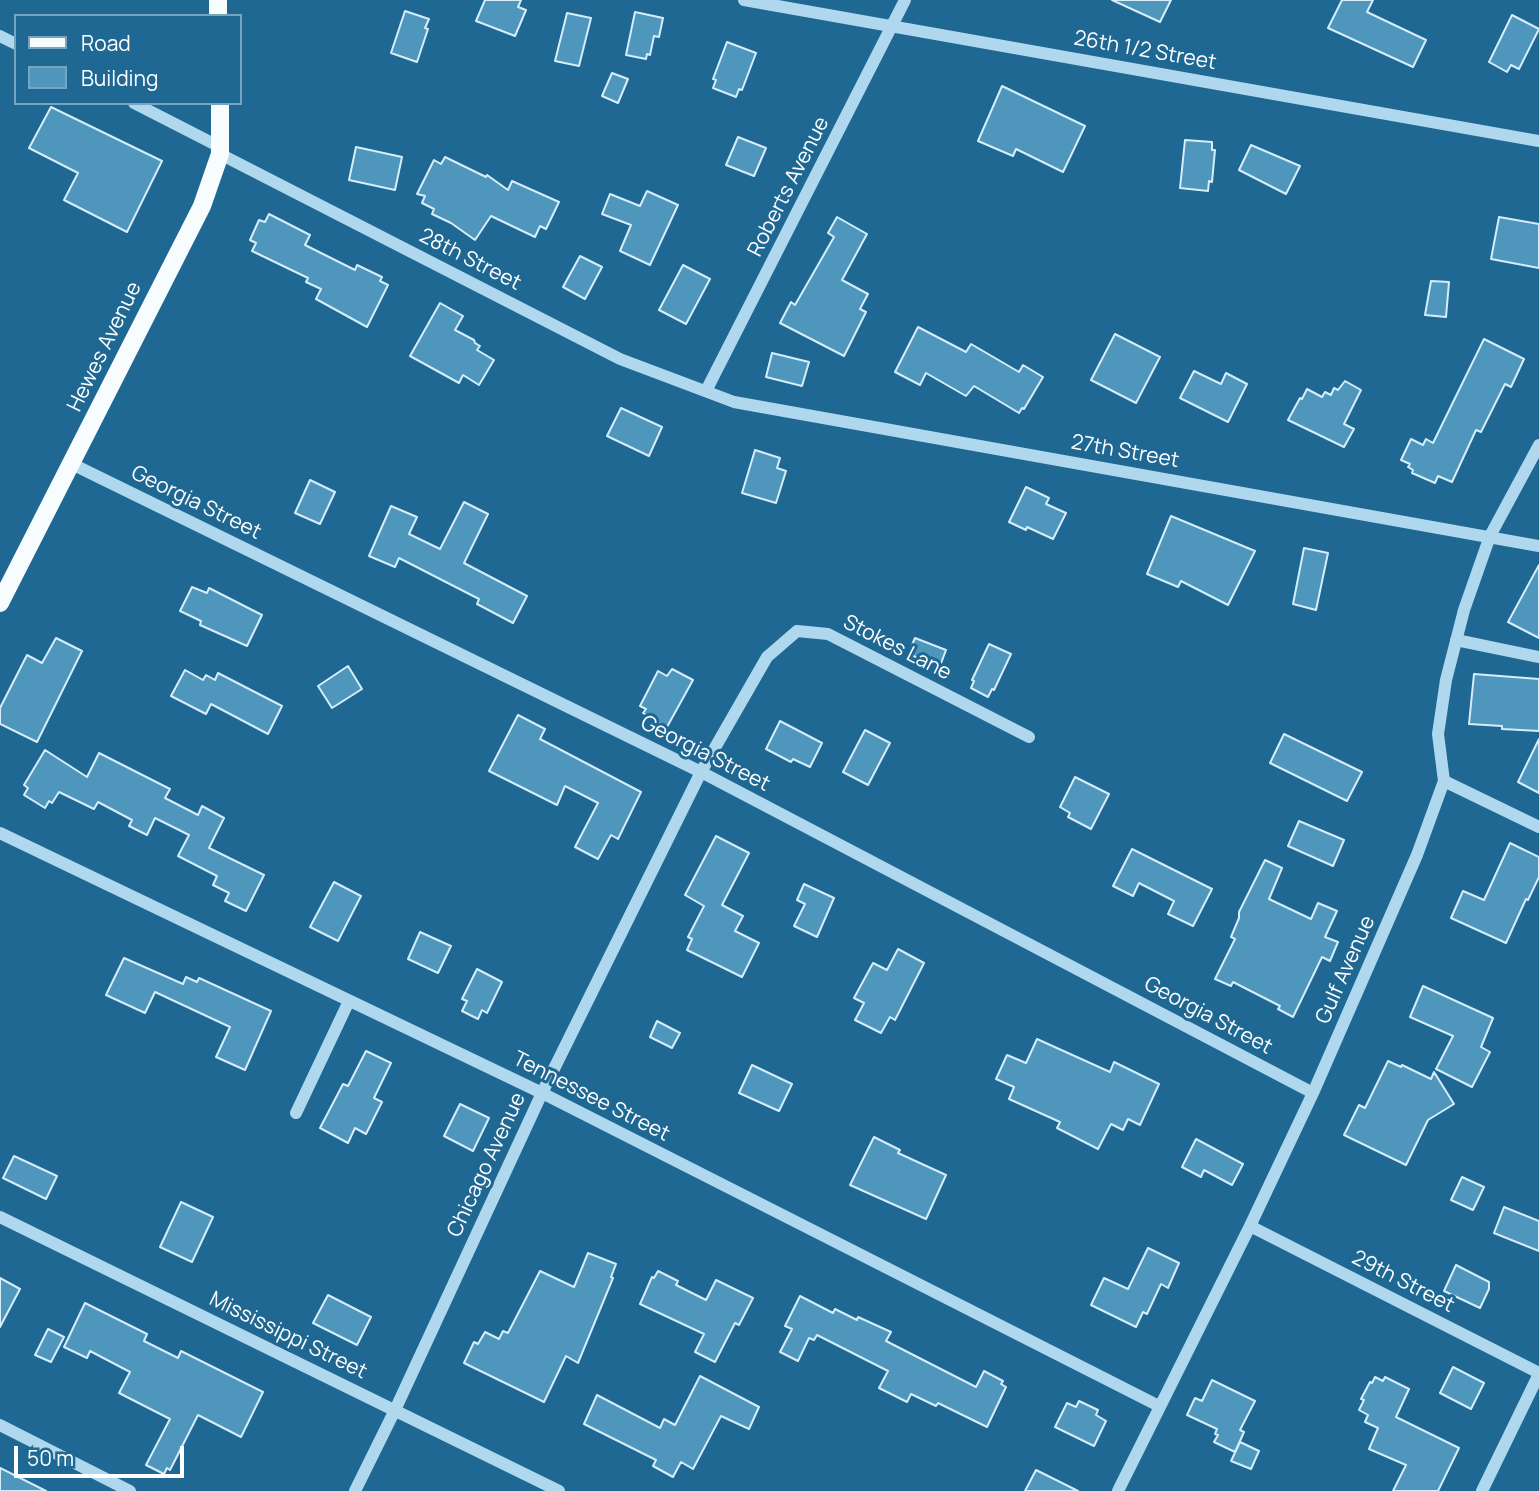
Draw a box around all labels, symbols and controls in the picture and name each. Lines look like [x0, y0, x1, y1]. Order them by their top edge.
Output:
legend [14, 14, 242, 105]
street label: 26th 1/2 Street [1072, 26, 1218, 76]
text: Road [81, 29, 131, 57]
text: Building [81, 64, 158, 92]
street label: Roberts Avenue [743, 113, 835, 261]
street label: 28th Street [415, 224, 525, 296]
street label: Hewes Avenue [63, 278, 147, 416]
street label: 27th Street [1069, 430, 1181, 474]
street label: Georgia Street [127, 461, 265, 545]
street label: Stokes Lane [839, 610, 955, 686]
street label: Georgia Street [636, 711, 774, 797]
street label: Gulf Avenue [1311, 912, 1381, 1028]
street label: Georgia Street [1140, 972, 1276, 1060]
street label: Tennessee Street [508, 1047, 674, 1147]
street label: Chicago Avenue [442, 1089, 532, 1241]
street label: 29th Street [1347, 1245, 1459, 1319]
street label: Mississippi Street [205, 1287, 371, 1385]
scale bar [18, 1432, 187, 1476]
text: 50 m [27, 1444, 74, 1472]

